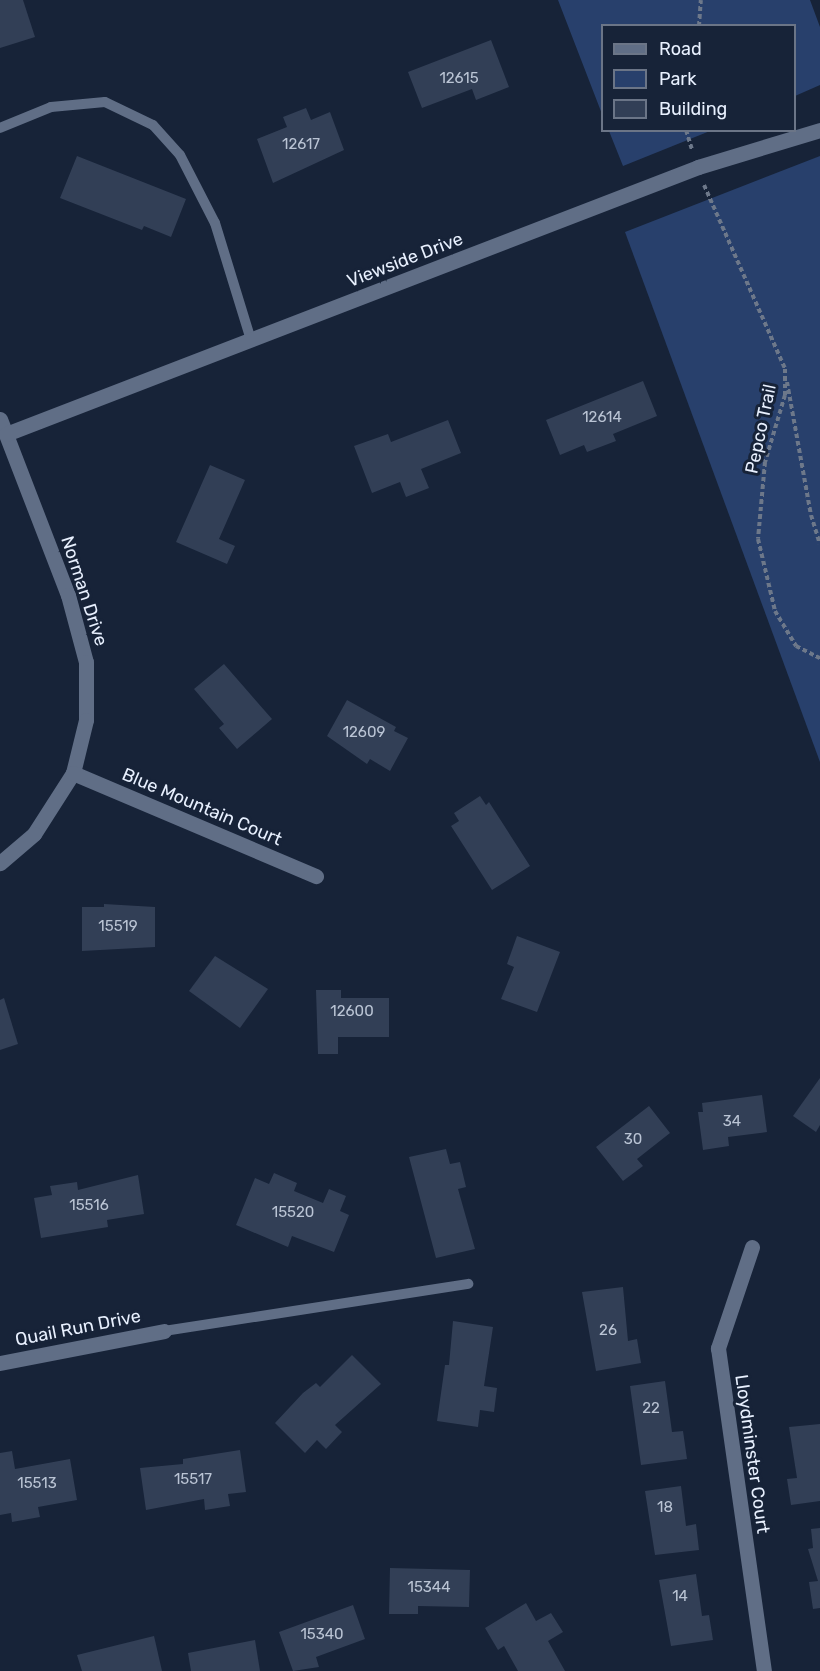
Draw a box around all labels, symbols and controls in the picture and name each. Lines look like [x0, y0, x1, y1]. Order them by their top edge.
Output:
legend [601, 24, 796, 132]
text: Road [659, 38, 702, 60]
text: Park [659, 68, 696, 90]
house number: 12615 [439, 70, 479, 88]
text: Building [659, 98, 727, 120]
house number: 12617 [282, 136, 320, 154]
street label: Viewside Drive [344, 228, 466, 292]
street label: Pepco Trail [741, 382, 781, 476]
house number: 12614 [582, 409, 622, 427]
street label: Norman Drive [56, 533, 112, 649]
house number: 12609 [343, 724, 385, 742]
street label: Blue Mountain Court [119, 764, 285, 850]
house number: 15519 [98, 918, 138, 936]
house number: 12600 [330, 1003, 374, 1021]
house number: 34 [723, 1113, 741, 1131]
house number: 30 [624, 1131, 642, 1149]
house number: 15516 [69, 1197, 109, 1215]
house number: 15520 [272, 1204, 314, 1222]
street label: Quail Run Drive [13, 1305, 143, 1351]
house number: 26 [599, 1322, 617, 1340]
street label: Lloydminster Court [730, 1373, 774, 1535]
house number: 22 [642, 1400, 660, 1418]
house number: 15517 [174, 1471, 212, 1489]
house number: 15513 [17, 1475, 57, 1493]
house number: 18 [657, 1499, 673, 1517]
house number: 15344 [408, 1579, 450, 1597]
house number: 14 [672, 1588, 688, 1606]
house number: 15340 [300, 1626, 344, 1644]

